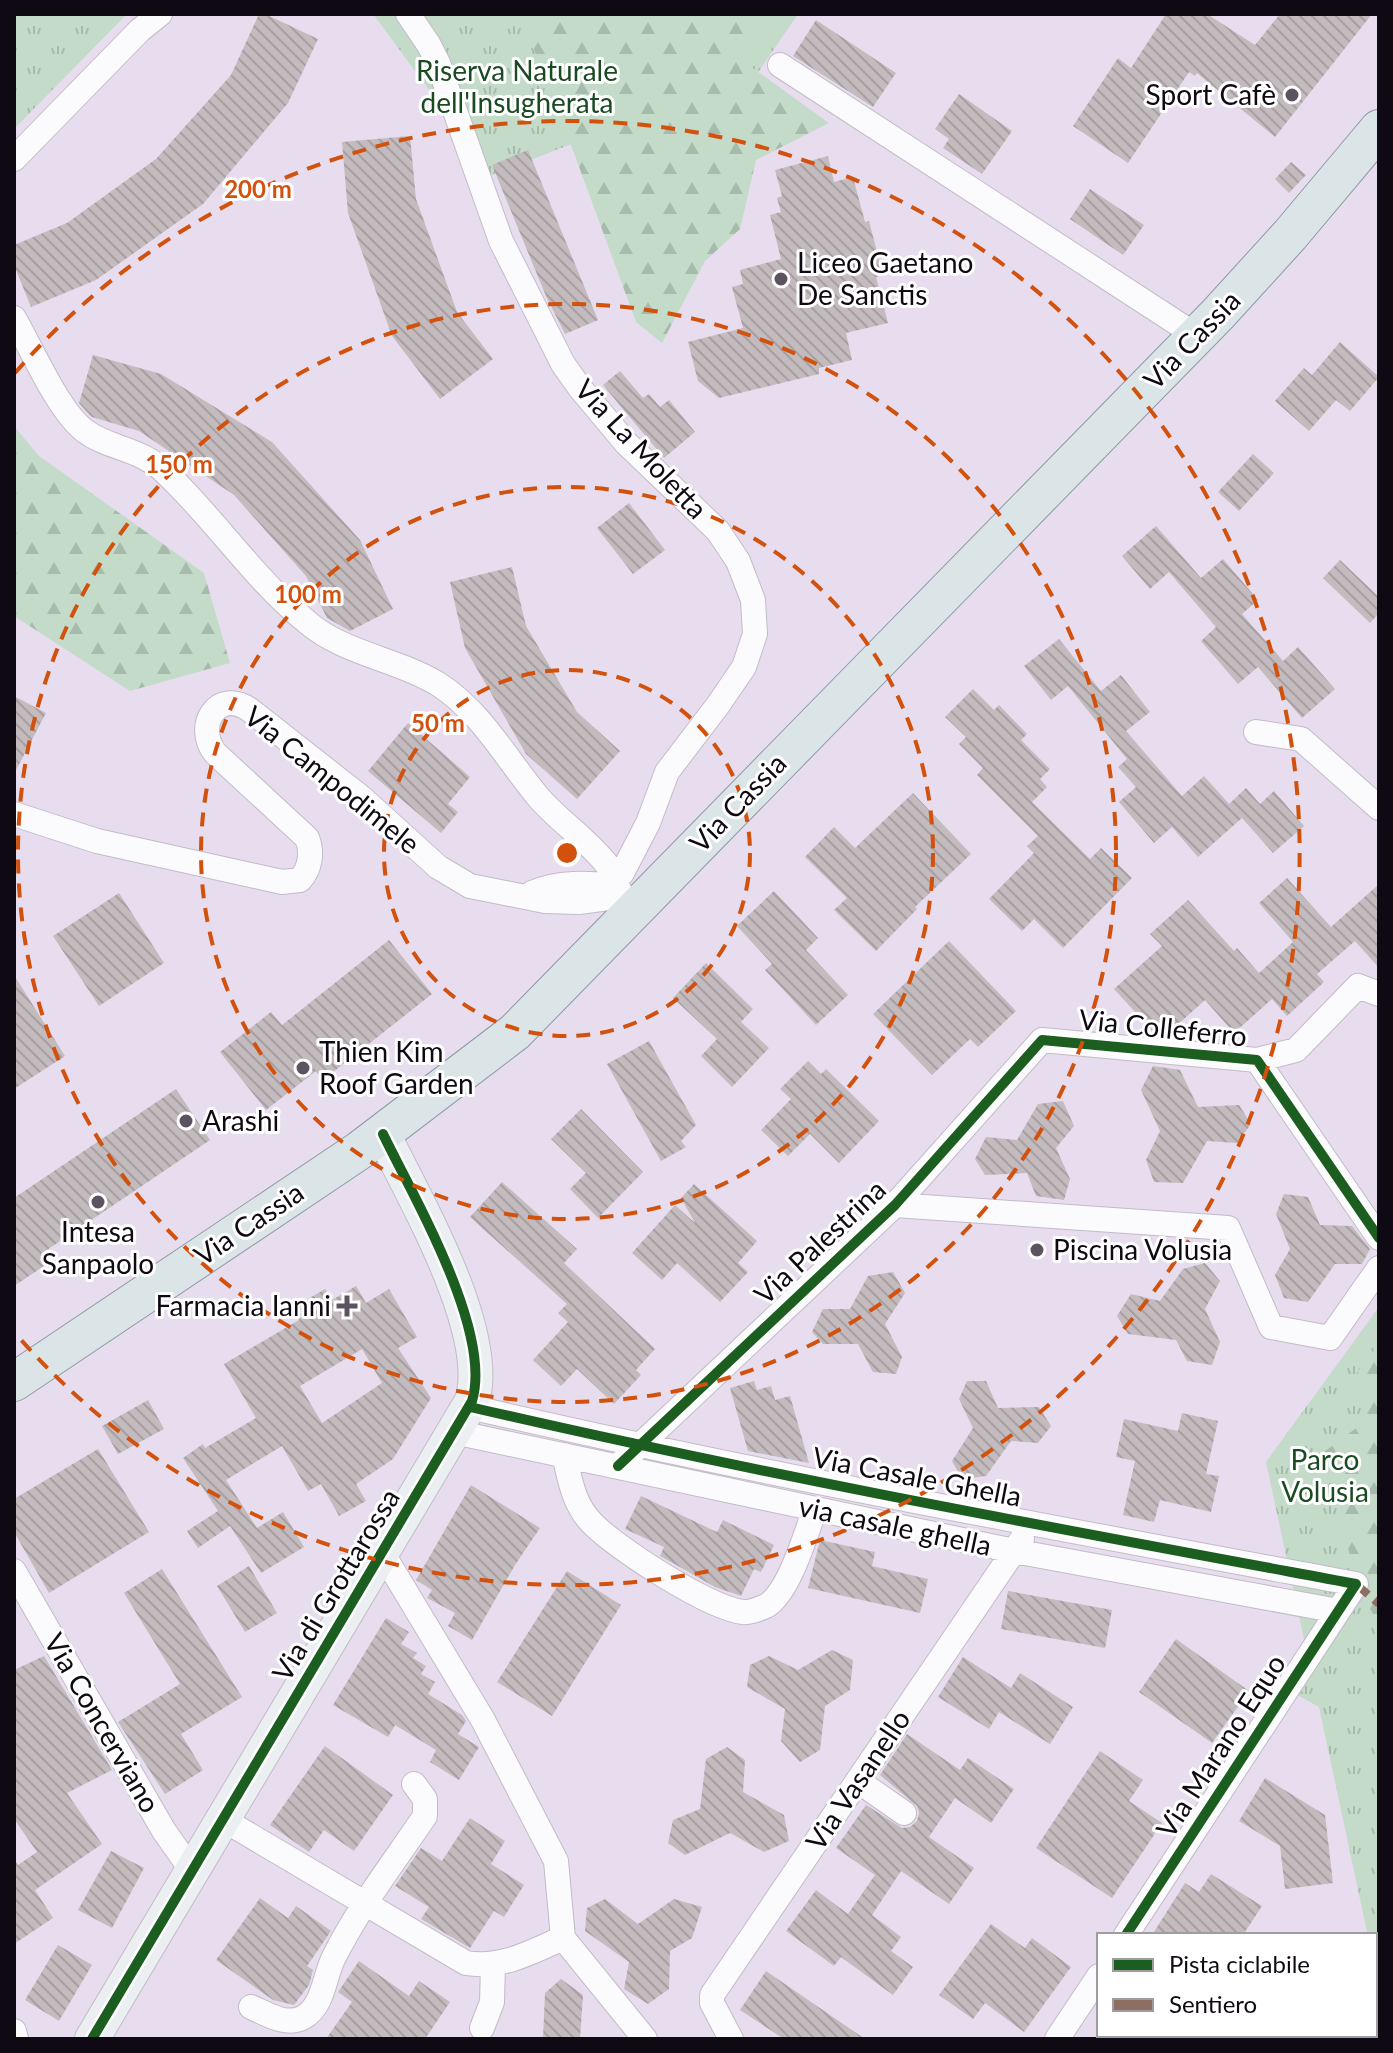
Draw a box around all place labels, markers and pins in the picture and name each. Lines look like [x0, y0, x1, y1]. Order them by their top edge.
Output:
place label: Sport Cafè [1146, 77, 1276, 111]
marker: Sport Cafè [1283, 86, 1301, 104]
place label: Liceo Gaetano De Sanctis [797, 245, 973, 311]
marker: Liceo Gaetano De Sanctis [772, 270, 790, 288]
centre of rings [553, 839, 581, 867]
place label: Thien Kim Roof Garden [319, 1034, 474, 1100]
marker: Thien Kim Roof Garden [294, 1059, 312, 1077]
place label: Arashi [202, 1103, 279, 1137]
marker: Arashi [177, 1112, 195, 1130]
marker: Intesa Sanpaolo [89, 1193, 107, 1211]
place label: Intesa Sanpaolo [42, 1214, 154, 1280]
place label: Piscina Volusia [1053, 1232, 1232, 1266]
marker: Piscina Volusia [1028, 1241, 1046, 1259]
place label: Farmacia Ianni [156, 1288, 331, 1322]
marker: Farmacia Ianni [338, 1297, 356, 1315]

